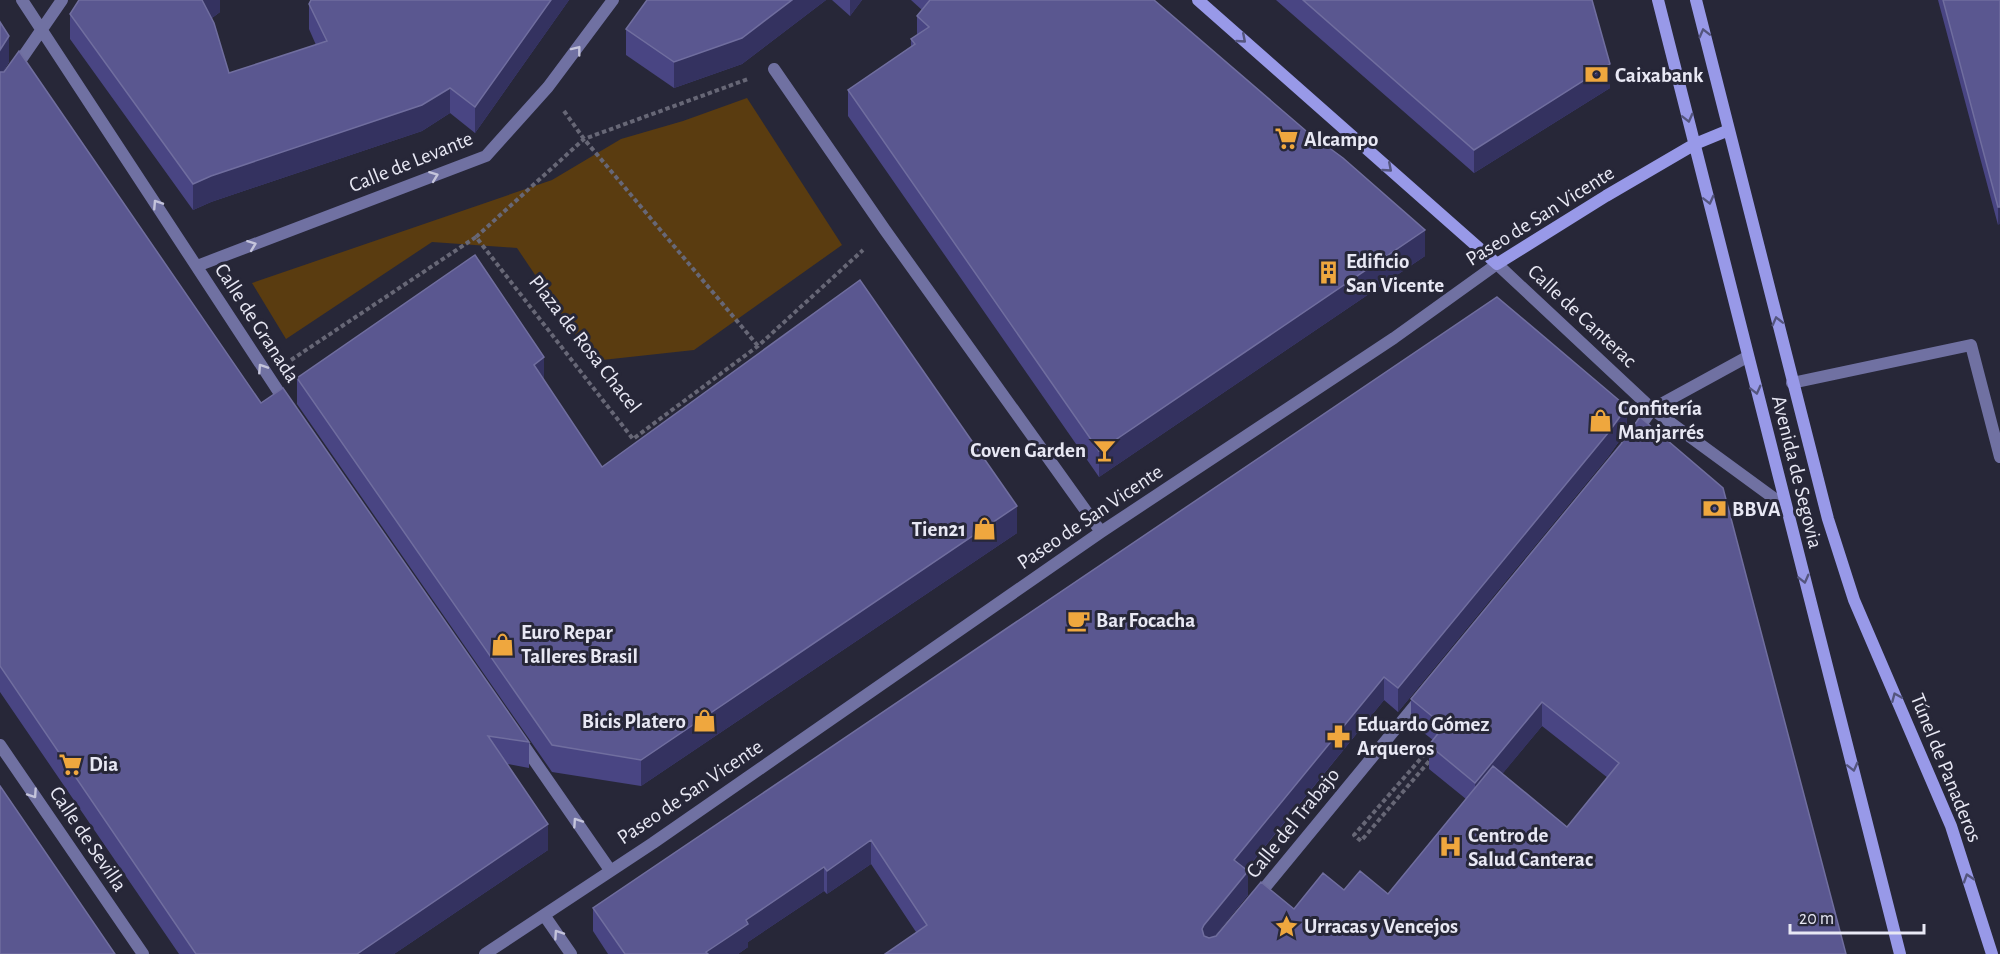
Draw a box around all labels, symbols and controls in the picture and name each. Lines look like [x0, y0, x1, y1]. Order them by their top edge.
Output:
one-way arrow [1698, 28, 1711, 38]
one-way arrow [1235, 32, 1246, 43]
one-way arrow [569, 46, 580, 57]
bank icon: Caixabank [1584, 62, 1610, 88]
place label: Caixabank [1615, 65, 1704, 86]
one-way arrow [1681, 112, 1693, 122]
supermarket icon: Alcampo [1273, 126, 1299, 152]
street label: Calle de Levante [346, 128, 476, 196]
place label: Alcampo [1304, 129, 1378, 150]
one-way arrow [1381, 161, 1392, 172]
street label: Paseo de San Vicente [1462, 162, 1618, 270]
one-way arrow [428, 170, 439, 183]
one-way arrow [1701, 195, 1714, 205]
one-way arrow [153, 200, 164, 211]
one-way arrow [246, 240, 257, 253]
place label: Edificio San Vicente [1346, 251, 1444, 296]
street label: Calle de Granada [211, 260, 303, 387]
building icon: Edificio San Vicente [1315, 260, 1341, 286]
street label: Calle de Canterac [1524, 261, 1640, 371]
street label: Plaza de Rosa Chacel [525, 271, 645, 417]
one-way arrow [1772, 316, 1785, 326]
one-way arrow [258, 364, 270, 374]
one-way arrow [1748, 384, 1761, 394]
street label: Avenida de Segovia [1768, 393, 1826, 551]
place label: Confitería Manjarrés [1618, 398, 1704, 443]
shop icon: Confitería Manjarrés [1587, 407, 1613, 433]
bar icon: Coven Garden [1091, 437, 1117, 463]
place label: Coven Garden [970, 440, 1086, 461]
street label: Paseo de San Vicente [1014, 461, 1166, 573]
bank icon: BBVA [1701, 496, 1727, 522]
place label: BBVA [1732, 499, 1781, 520]
shop icon: Tien21 [971, 516, 997, 542]
place label: Tien21 [911, 519, 966, 540]
one-way arrow [1797, 573, 1810, 583]
cafe icon: Bar Focacha [1065, 607, 1091, 633]
place label: Bar Focacha [1096, 610, 1195, 631]
place label: Euro Repar Talleres Brasil [521, 622, 638, 667]
shop icon: Euro Repar Talleres Brasil [490, 631, 516, 657]
street label: Túnel de Panaderos [1907, 691, 1985, 845]
one-way arrow [1891, 693, 1903, 704]
shop icon: Bicis Platero [691, 708, 717, 734]
place label: Bicis Platero [582, 711, 686, 732]
place label: Eduardo Gómez Arqueros [1357, 714, 1490, 759]
pharmacy icon: Eduardo Gómez Arqueros [1326, 723, 1352, 749]
street label: Paseo de San Vicente [614, 736, 766, 848]
supermarket icon: Dia [58, 751, 84, 777]
place label: Dia [89, 754, 118, 775]
one-way arrow [1845, 762, 1858, 772]
street label: Calle del Trabajo [1242, 764, 1344, 882]
street label: Calle de Sevilla [45, 783, 131, 895]
one-way arrow [26, 787, 37, 798]
one-way arrow [573, 817, 584, 828]
place label: Centro de Salud Canterac [1468, 825, 1593, 870]
hospital icon: Centro de Salud Canterac [1437, 834, 1463, 860]
one-way arrow [1963, 873, 1975, 884]
scale bar [1790, 897, 1924, 935]
text: 20 m [1799, 910, 1834, 928]
place icon: Urracas y Vencejos [1273, 913, 1299, 939]
place label: Urracas y Vencejos [1304, 916, 1458, 937]
one-way arrow [554, 930, 565, 941]

